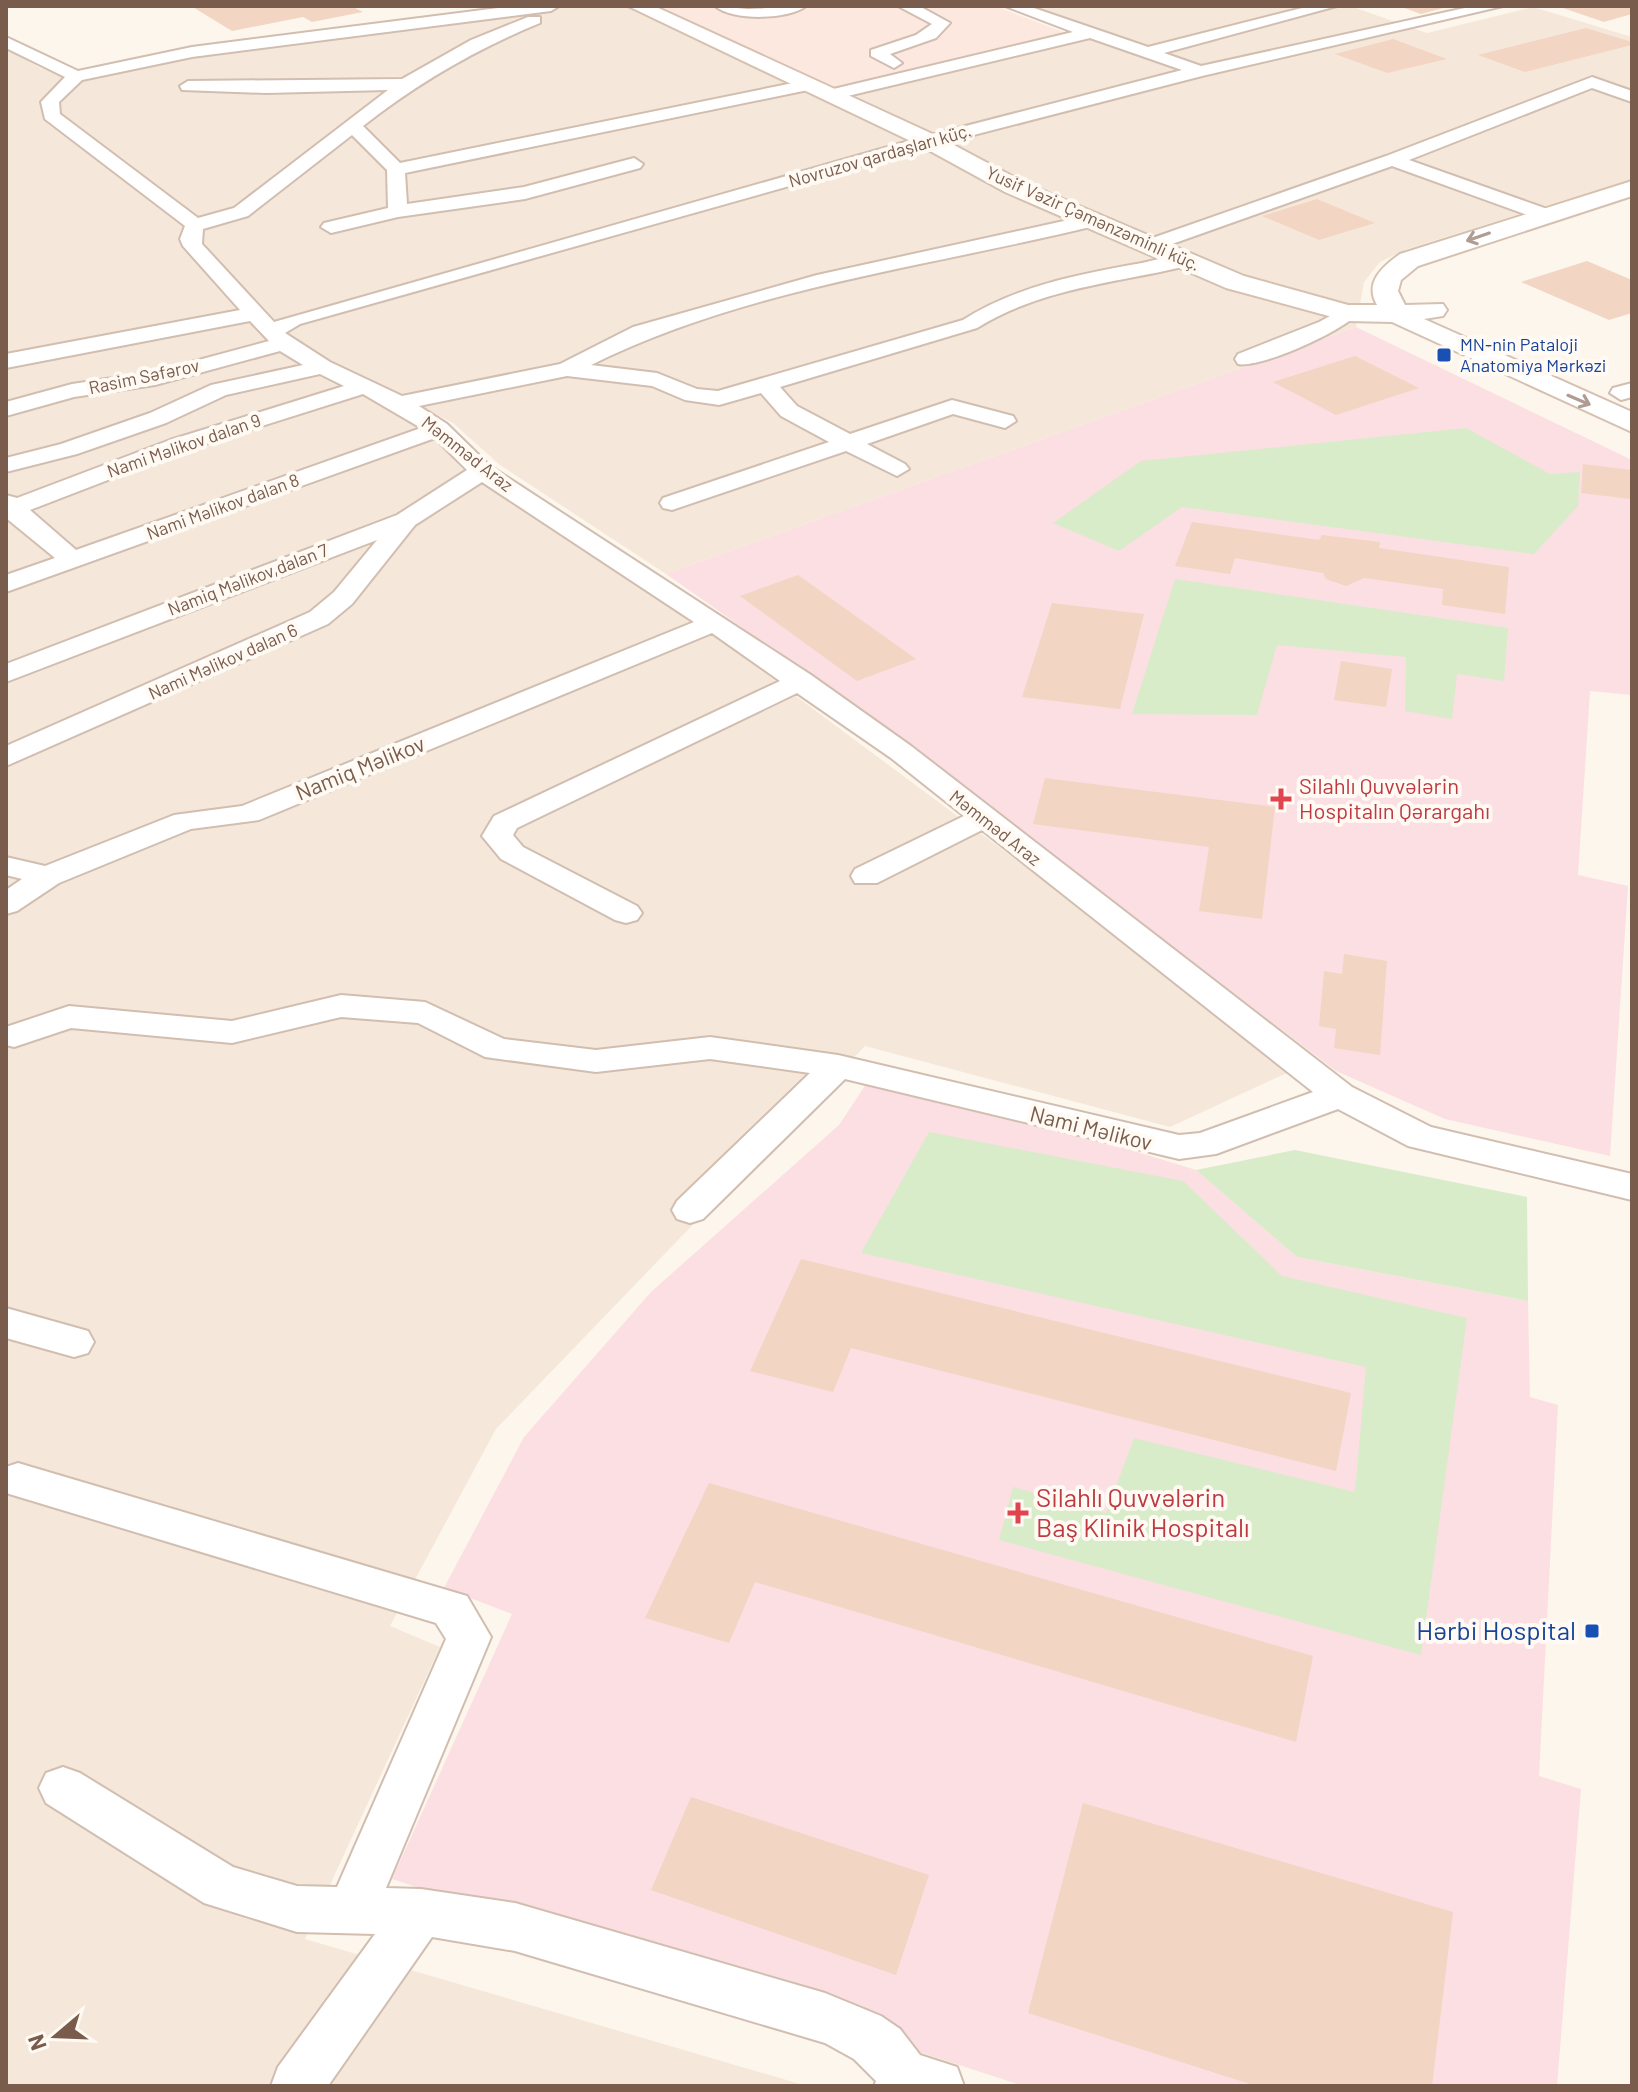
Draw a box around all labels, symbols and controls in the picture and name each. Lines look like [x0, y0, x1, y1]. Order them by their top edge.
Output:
street label: Novruzov qardaşları küç. [786, 118, 974, 192]
street label: Yusif Vəzir Çəmənzəminli küç. [983, 161, 1204, 275]
one-way arrow [1465, 230, 1490, 245]
place label: MN-nin Pataloji Anatomiya Mərkəzi [1460, 333, 1606, 376]
marker: MN-nin Pataloji Anatomiya Mərkəzi [1435, 346, 1453, 364]
street label: Rasim Səfərov [86, 353, 202, 398]
one-way arrow [1566, 394, 1591, 409]
street label: Nami Məlikov dalan 9 [104, 408, 263, 482]
street label: Məmməd Araz [418, 411, 518, 496]
street label: Nami Məlikov dalan 8 [143, 468, 302, 544]
street label: Namiq Məlikov,dalan 7 [164, 538, 331, 620]
street label: Nami Məlikov dalan 6 [145, 618, 301, 704]
street label: Namiq Məlikov [291, 729, 428, 805]
place label: Silahlı Quvvələrin Hospitalın Qərargahı [1299, 772, 1490, 823]
street label: Məmməd Araz [946, 785, 1046, 870]
marker: Silahlı Quvvələrin Hospitalın Qərargahı [1270, 788, 1292, 810]
street label: Nami Məlikov [1027, 1099, 1155, 1155]
place label: Silahlı Quvvələrin Baş Klinik Hospitalı [1036, 1481, 1250, 1542]
marker: Silahlı Quvvələrin Baş Klinik Hospitalı [1007, 1502, 1029, 1524]
place label: Hərbi Hospital [1416, 1614, 1576, 1645]
marker: Hərbi Hospital [1583, 1622, 1601, 1640]
north arrow [16, 1996, 96, 2076]
text: N [21, 2032, 51, 2054]

